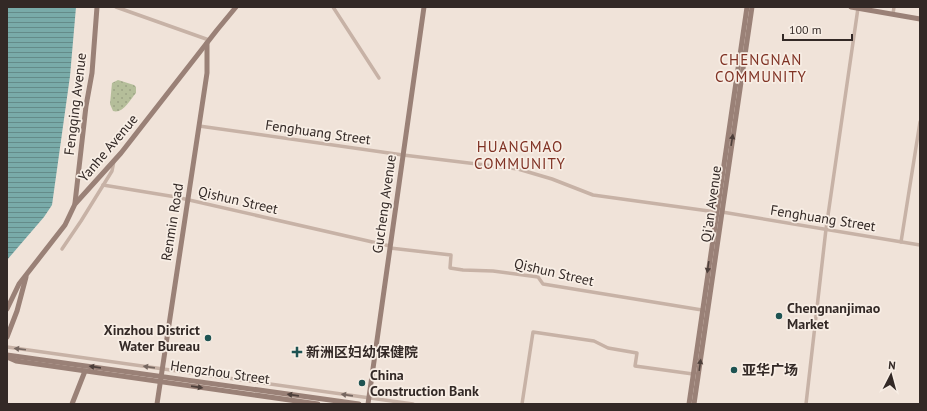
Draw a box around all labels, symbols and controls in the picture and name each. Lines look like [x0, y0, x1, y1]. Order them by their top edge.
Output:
scale bar [783, 16, 852, 42]
text: 100 m [789, 22, 822, 37]
district label: CHENGNAN COMMUNITY [715, 50, 807, 86]
street label: Fengqing Avenue [60, 52, 90, 156]
street label: Yanhe Avenue [74, 110, 142, 186]
street label: Fenghuang Street [264, 116, 372, 148]
one-way arrow [729, 134, 735, 146]
district label: HUANGMAO COMMUNITY [474, 137, 566, 173]
street label: Gucheng Avenue [368, 154, 400, 254]
street label: Qi'an Avenue [697, 165, 725, 243]
street label: Renmin Road [157, 182, 187, 262]
street label: Qishun Street [196, 182, 280, 218]
street label: Fenghuang Street [769, 201, 877, 235]
street label: Qishun Street [512, 254, 596, 290]
one-way arrow [705, 261, 711, 273]
place label: Chengnanjimao Market [787, 299, 881, 333]
marker: Chengnanjimao Market [774, 311, 784, 321]
place label: Xinzhou District Water Bureau [104, 321, 200, 355]
marker: Xinzhou District Water Bureau [203, 333, 213, 343]
place label: 新洲区妇幼保健院 [306, 343, 418, 361]
one-way arrow [14, 346, 26, 352]
marker: 新洲区妇幼保健院 [291, 346, 303, 358]
north arrow [871, 355, 911, 395]
street label: Hengzhou Street [169, 356, 271, 388]
text: N [888, 358, 896, 372]
one-way arrow [697, 359, 703, 371]
place label: 亚华广场 [742, 361, 798, 379]
one-way arrow [89, 364, 101, 370]
one-way arrow [143, 364, 155, 370]
marker: 亚华广场 [729, 365, 739, 375]
place label: China Construction Bank [370, 366, 479, 400]
marker: China Construction Bank [357, 378, 367, 388]
one-way arrow [191, 384, 203, 390]
one-way arrow [287, 392, 299, 398]
one-way arrow [341, 392, 353, 398]

